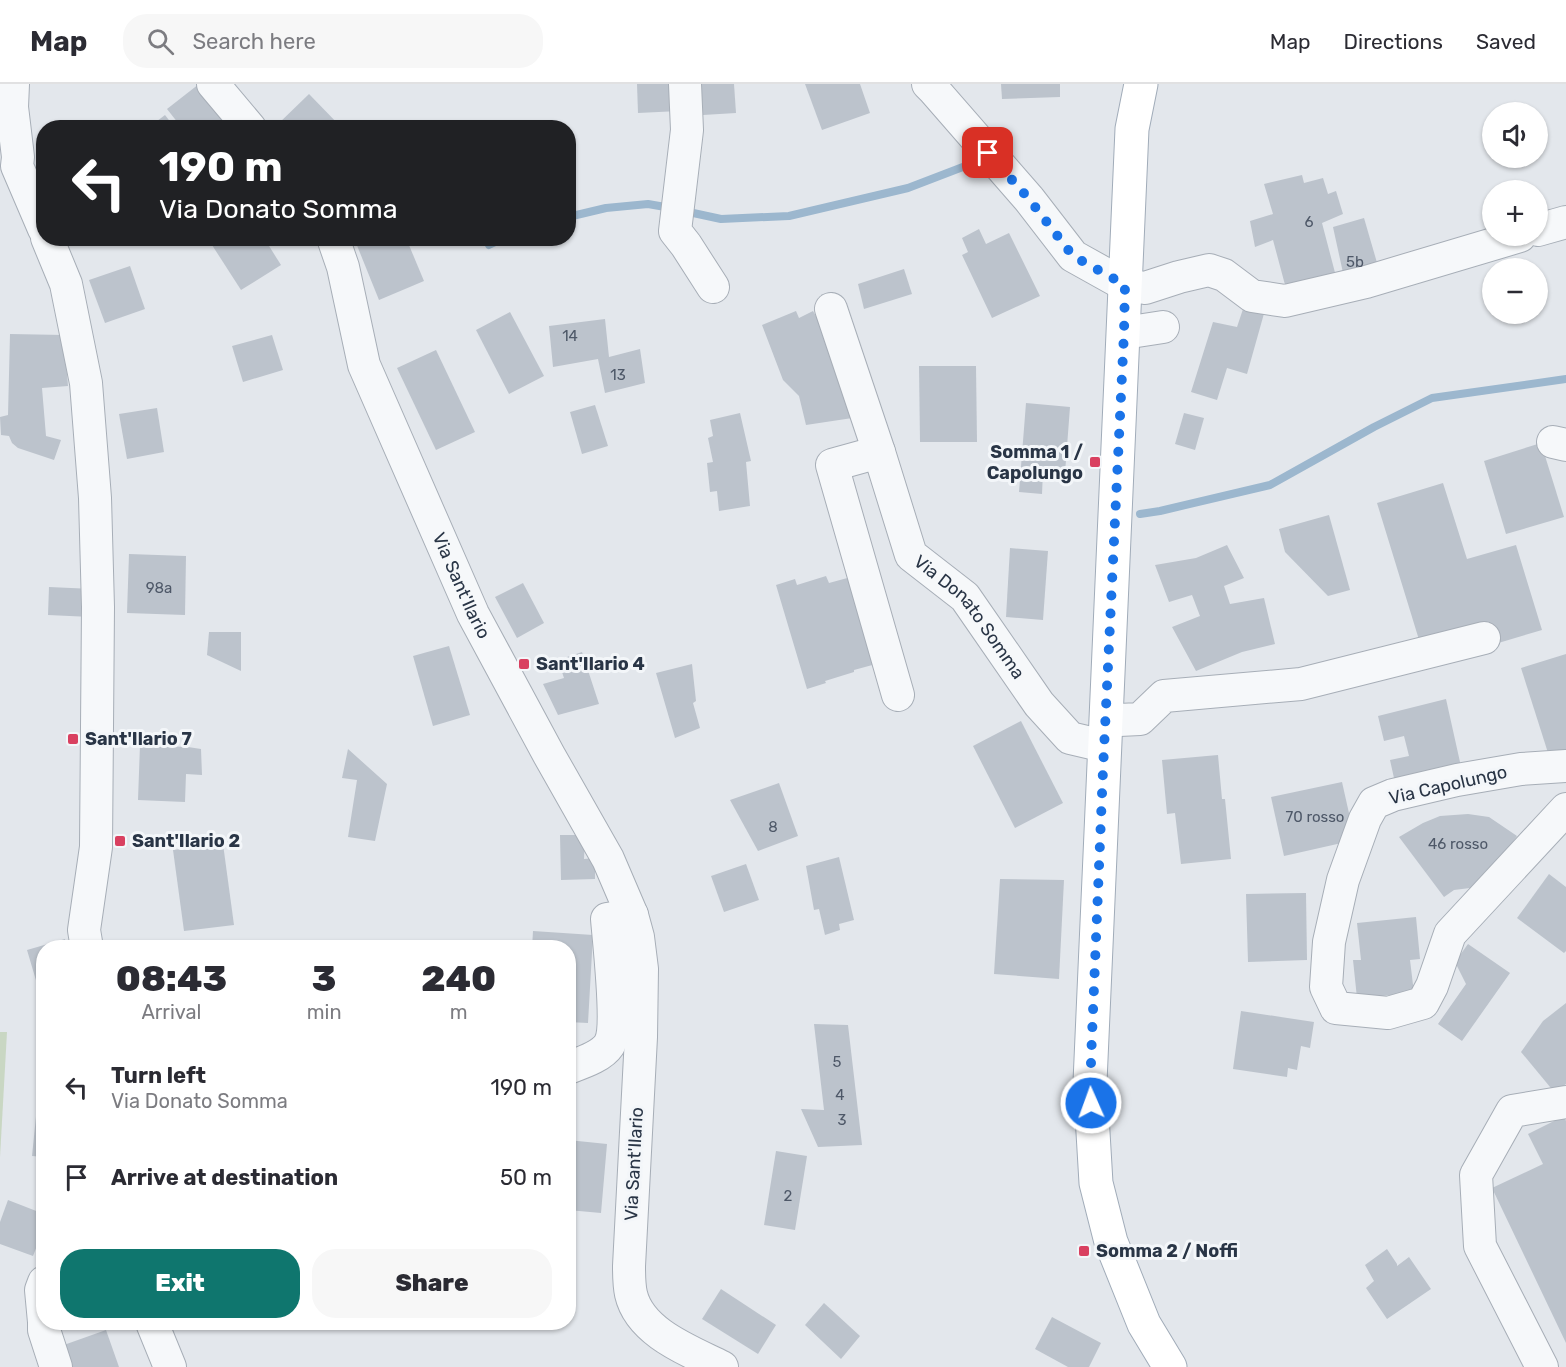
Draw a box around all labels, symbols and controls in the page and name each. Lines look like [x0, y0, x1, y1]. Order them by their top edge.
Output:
search box [123, 14, 543, 68]
text: Map [30, 25, 87, 58]
icon: search [144, 25, 177, 58]
text: Search here [192, 28, 316, 55]
text: Map [1270, 29, 1311, 54]
text: Directions [1344, 29, 1443, 54]
text: Saved [1476, 29, 1536, 54]
map controls [1482, 102, 1548, 324]
button: sound [1482, 102, 1548, 168]
pin [962, 127, 1013, 178]
icon: arrive [971, 136, 1004, 169]
text: 190 m [159, 142, 283, 192]
icon: left [60, 144, 138, 222]
button: + [1482, 180, 1548, 246]
text: Via Donato Somma [159, 193, 398, 225]
house number: 6 [1304, 213, 1314, 231]
house number: 5b [1346, 253, 1364, 271]
button: − [1482, 258, 1548, 324]
house number: 14 [562, 327, 578, 345]
house number: 13 [610, 366, 626, 384]
place label: Somma 1 / Capolungo [987, 441, 1083, 484]
marker: Somma 1 / Capolungo [1088, 455, 1102, 469]
street label: Via Sant'Ilario [428, 529, 495, 642]
street label: Via Donato Somma [909, 550, 1029, 683]
house number: 98a [146, 579, 172, 597]
place label: Sant'Ilario 4 [536, 653, 645, 675]
marker: Sant'Ilario 4 [517, 657, 531, 671]
place label: Sant'Ilario 7 [85, 728, 192, 750]
marker: Sant'Ilario 7 [66, 732, 80, 746]
street label: Via Capolungo [1387, 761, 1509, 809]
house number: 70 rosso [1286, 808, 1344, 826]
house number: 8 [768, 818, 778, 836]
place label: Sant'Ilario 2 [132, 830, 240, 852]
marker: Sant'Ilario 2 [113, 834, 127, 848]
house number: 46 rosso [1428, 835, 1488, 853]
text: 08:43 [116, 957, 227, 1000]
text: 3 [312, 957, 336, 1000]
text: 240 [421, 957, 496, 1000]
text: Arrival [141, 1000, 201, 1024]
text: min [307, 1000, 342, 1024]
text: m [450, 1000, 468, 1024]
house number: 5 [833, 1053, 842, 1071]
text: Turn left [111, 1062, 206, 1089]
icon: left [60, 1071, 93, 1104]
position arrow [1059, 1071, 1123, 1135]
text: 190 m [491, 1074, 552, 1101]
house number: 4 [835, 1086, 845, 1104]
text: Via Donato Somma [111, 1089, 288, 1113]
street label: Via Sant'Ilario [620, 1106, 648, 1222]
house number: 3 [837, 1111, 847, 1129]
icon: arrive [60, 1161, 93, 1194]
text: Arrive at destination [111, 1164, 338, 1191]
text: 50 m [500, 1164, 552, 1191]
house number: 2 [784, 1187, 793, 1205]
place label: Somma 2 / Noffi [1096, 1240, 1238, 1262]
marker: Somma 2 / Noffi [1077, 1244, 1091, 1258]
button: Exit [60, 1249, 300, 1318]
button: Share [312, 1249, 552, 1318]

